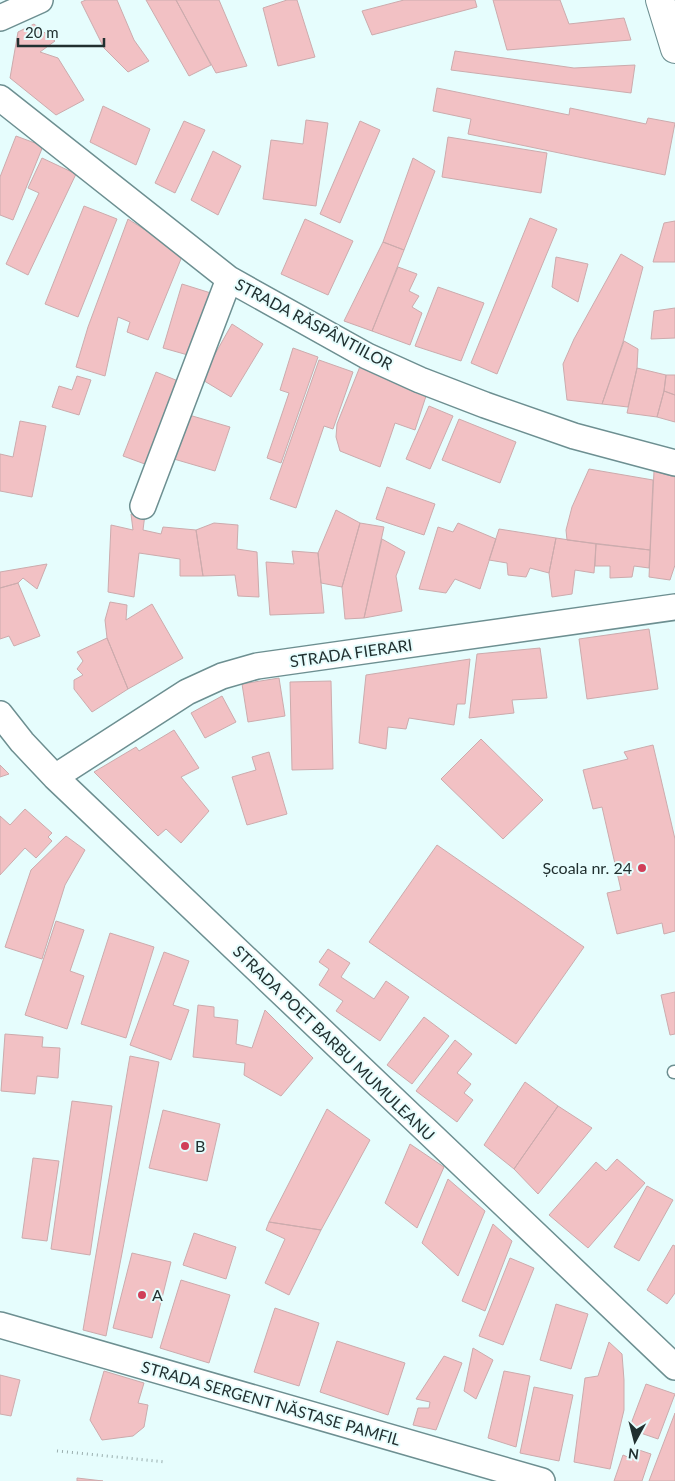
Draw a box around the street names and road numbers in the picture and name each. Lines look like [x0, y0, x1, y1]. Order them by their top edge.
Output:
street label: STRADA RĂSPÂNTIILOR [232, 274, 396, 373]
street label: STRADA FIERARI [289, 635, 413, 670]
street label: STRADA POET BARBU MUMULEANU [230, 941, 439, 1144]
street label: STRADA SERGENT NĂSTASE PAMFIL [140, 1356, 403, 1449]

